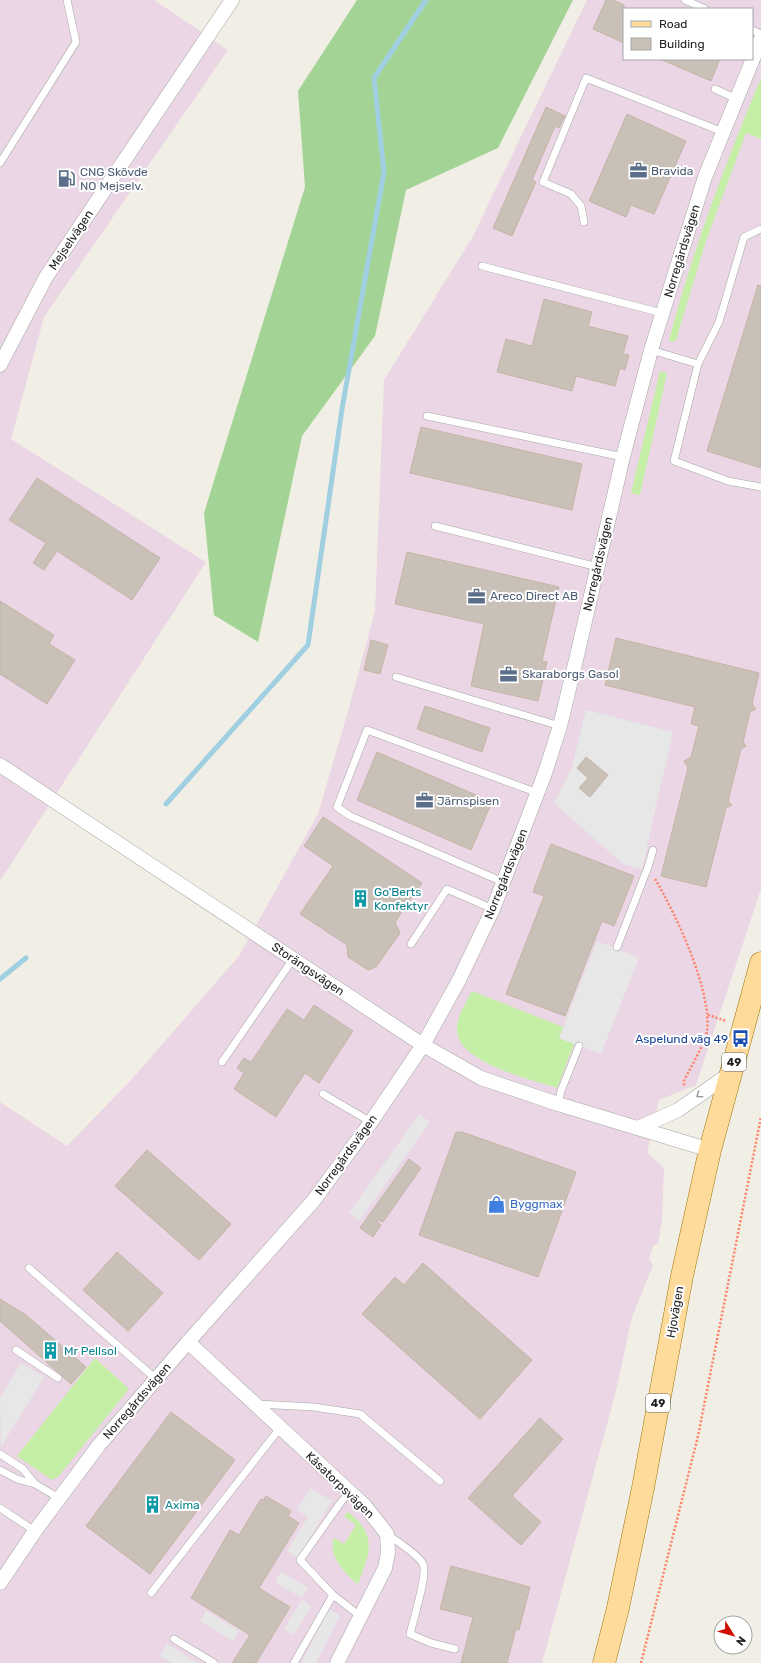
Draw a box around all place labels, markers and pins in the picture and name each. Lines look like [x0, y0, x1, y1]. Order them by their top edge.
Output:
office icon: Bravida [628, 161, 648, 181]
place label: Bravida [651, 164, 693, 178]
place label: CNG Skövde NO Mejselv. [80, 165, 148, 193]
fuel station icon: CNG Skövde NO Mejselv. [57, 169, 77, 189]
office icon: Areco Direct AB [467, 586, 487, 606]
place label: Areco Direct AB [490, 589, 578, 603]
office icon: Skaraborgs Gasol [499, 664, 519, 684]
place label: Skaraborgs Gasol [522, 667, 619, 681]
office icon: Järnspisen [414, 791, 434, 811]
place label: Järnspisen [437, 794, 499, 808]
place label: Go'Berts Konfektyr [374, 885, 429, 913]
building icon: Go'Berts Konfektyr [351, 889, 371, 909]
bus stop icon: Aspelund väg 49 [731, 1029, 751, 1049]
place label: Aspelund väg 49 [635, 1032, 728, 1046]
shop icon: Byggmax [487, 1194, 507, 1214]
place label: Byggmax [510, 1197, 563, 1211]
building icon: Mr Pellsol [41, 1341, 61, 1361]
place label: Mr Pellsol [64, 1344, 117, 1358]
building icon: Axima [142, 1495, 162, 1515]
place label: Axima [165, 1498, 200, 1512]

